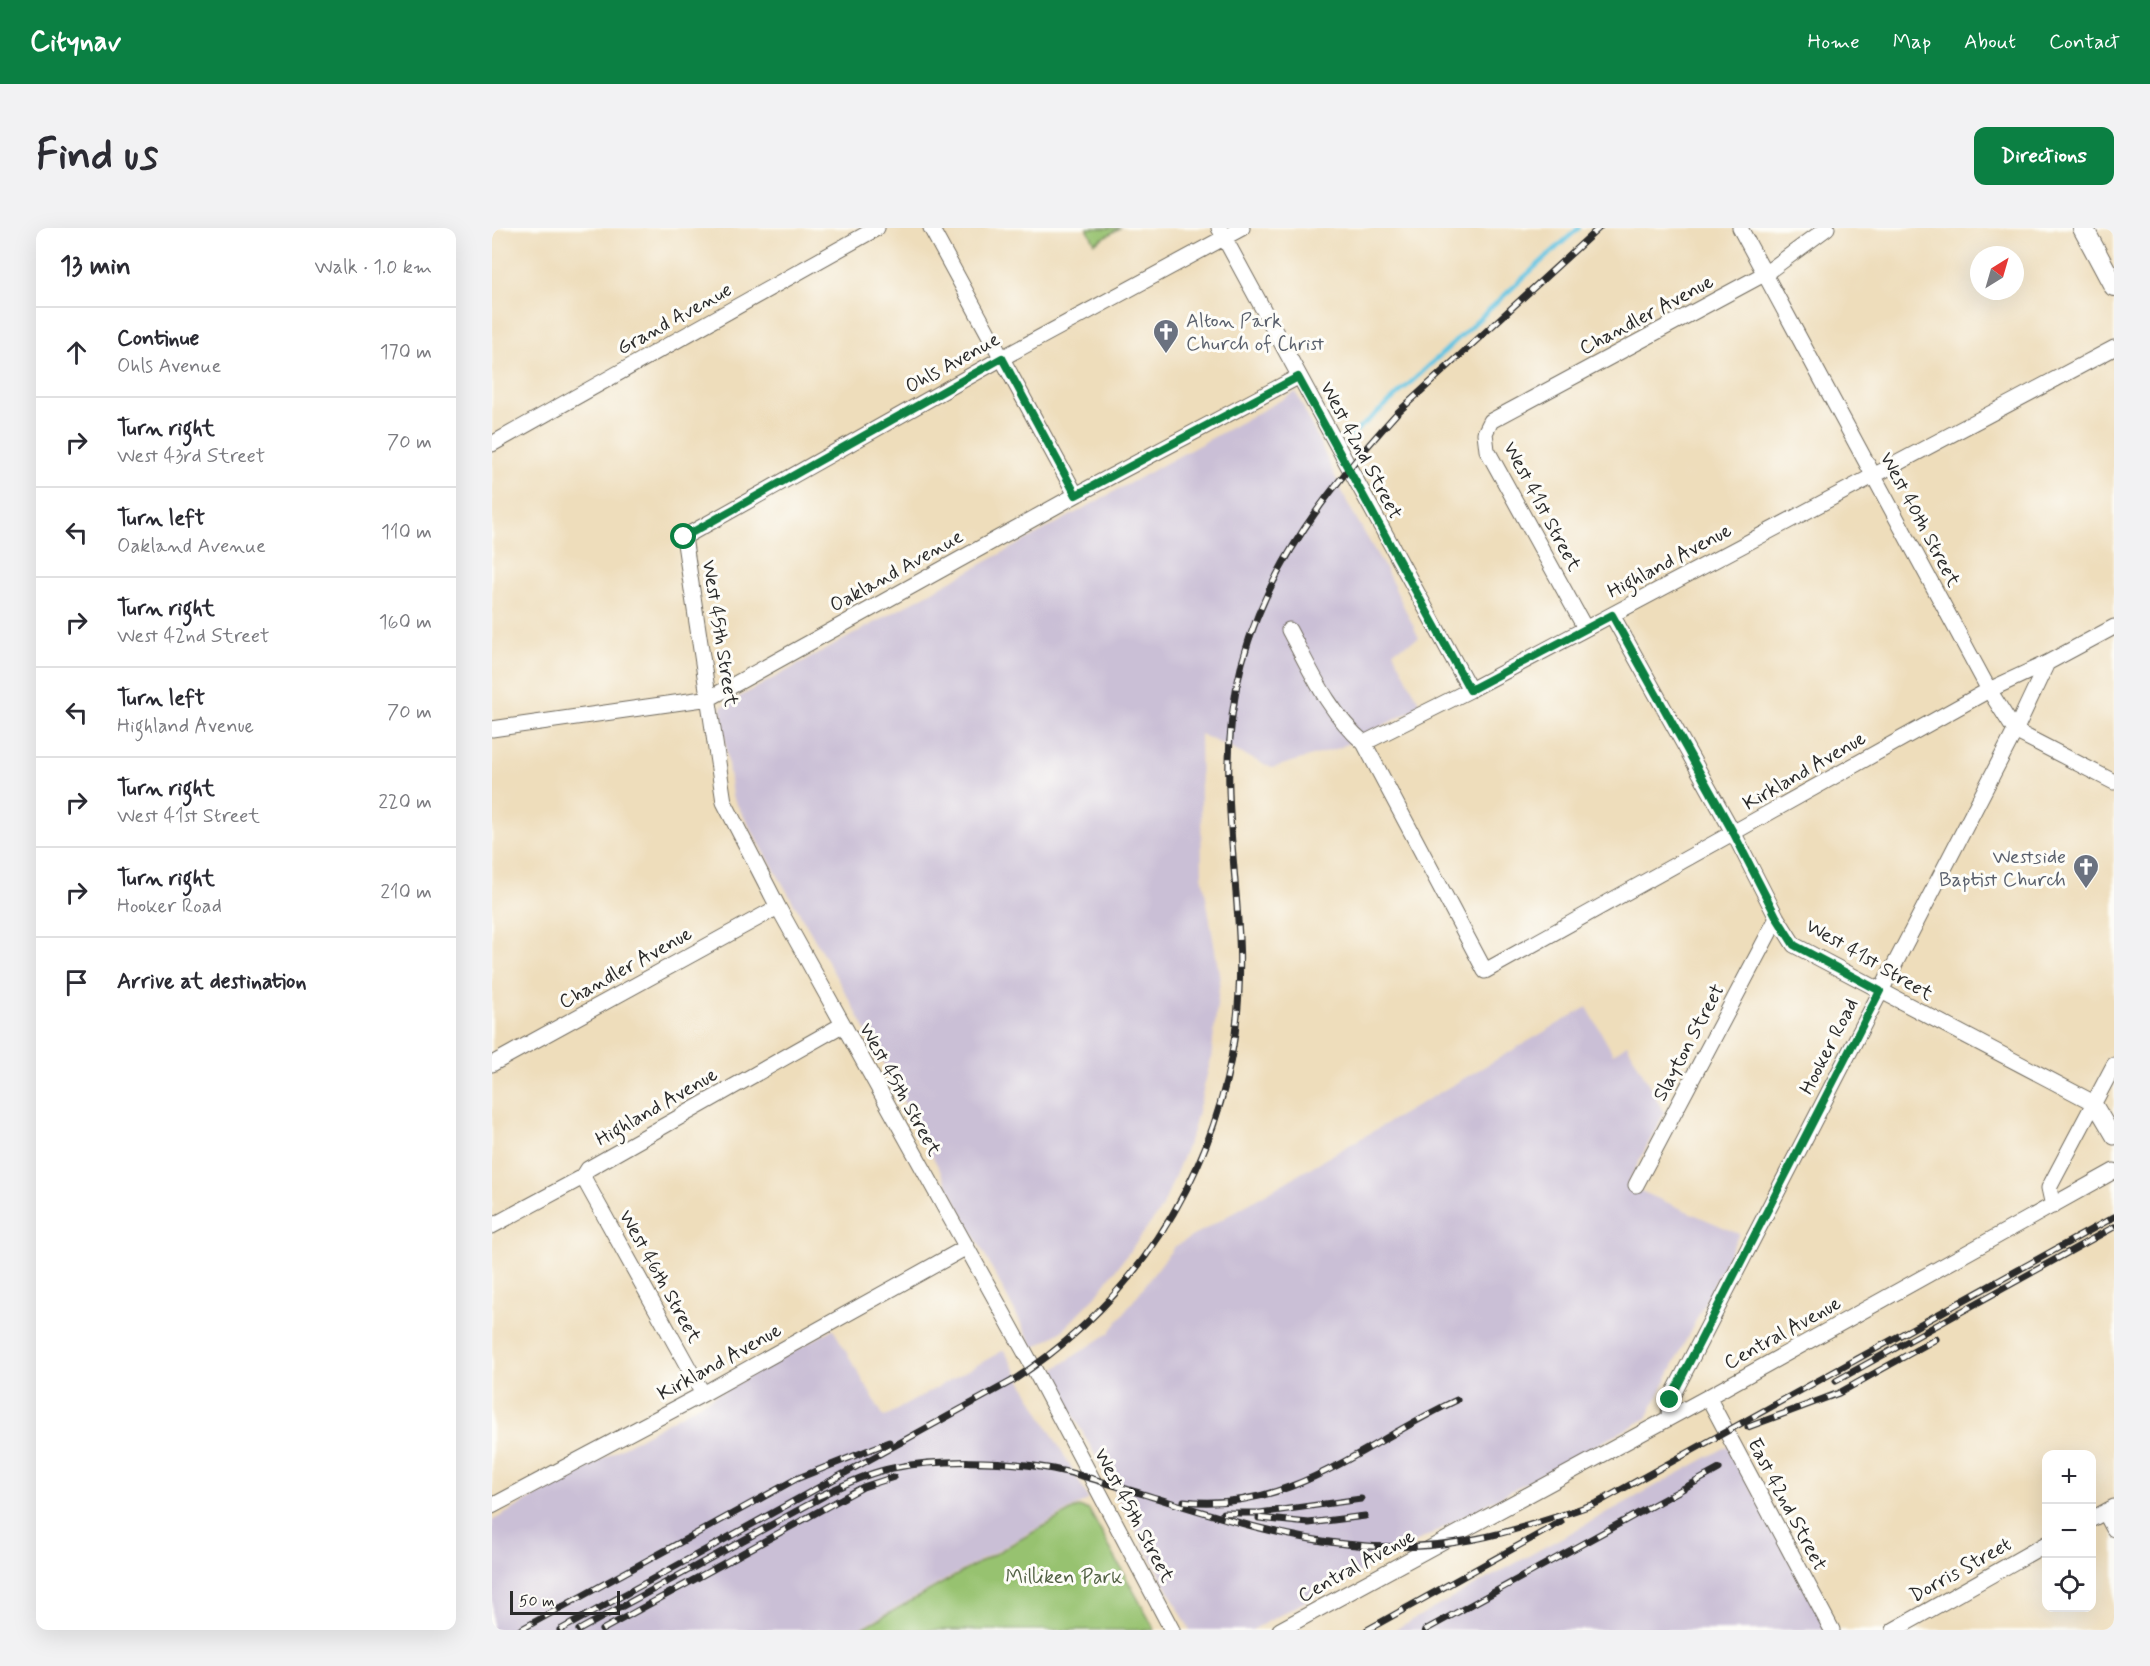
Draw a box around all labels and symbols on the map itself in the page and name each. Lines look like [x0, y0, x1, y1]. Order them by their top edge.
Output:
north arrow [1970, 246, 2024, 300]
street label: Chandler Avenue [1575, 269, 1719, 362]
street label: Grand Avenue [612, 277, 737, 362]
place label: Alton Park Church of Christ [1186, 308, 1324, 358]
church icon: Alton Park Church of Christ [1151, 317, 1181, 355]
street label: Ohls Avenue [901, 326, 1005, 400]
street label: West 42nd Street [1313, 377, 1408, 524]
street label: West 41st Street [1496, 437, 1587, 576]
street label: West 40th Street [1873, 448, 1967, 592]
street label: Highland Avenue [1603, 517, 1737, 607]
route start [670, 523, 696, 549]
street label: Oakland Avenue [825, 523, 968, 619]
street label: West 45th Street [695, 558, 744, 709]
street label: Kirkland Avenue [1738, 725, 1871, 817]
place label: Westside Baptist Church [1939, 844, 2066, 894]
church icon: Westside Baptist Church [2071, 852, 2101, 890]
street label: West 41st Street [1801, 913, 1938, 1008]
street label: Chandler Avenue [554, 921, 697, 1016]
street label: Slayton Street [1647, 979, 1732, 1106]
street label: Hooker Road [1794, 994, 1865, 1099]
street label: West 45th Street [852, 1018, 948, 1161]
street label: Highland Avenue [591, 1061, 724, 1155]
street label: West 46th Street [612, 1205, 708, 1348]
street label: Central Avenue [1719, 1290, 1846, 1377]
street label: Kirkland Avenue [653, 1317, 787, 1408]
route end [1656, 1386, 1682, 1412]
street label: East 42nd Street [1740, 1434, 1833, 1576]
street label: West 45th Street [1087, 1444, 1180, 1588]
street label: Central Avenue [1293, 1523, 1420, 1610]
street label: Dorris Street [1905, 1531, 2017, 1609]
park label: Milliken Park [1005, 1564, 1123, 1591]
scale bar [510, 1588, 620, 1616]

